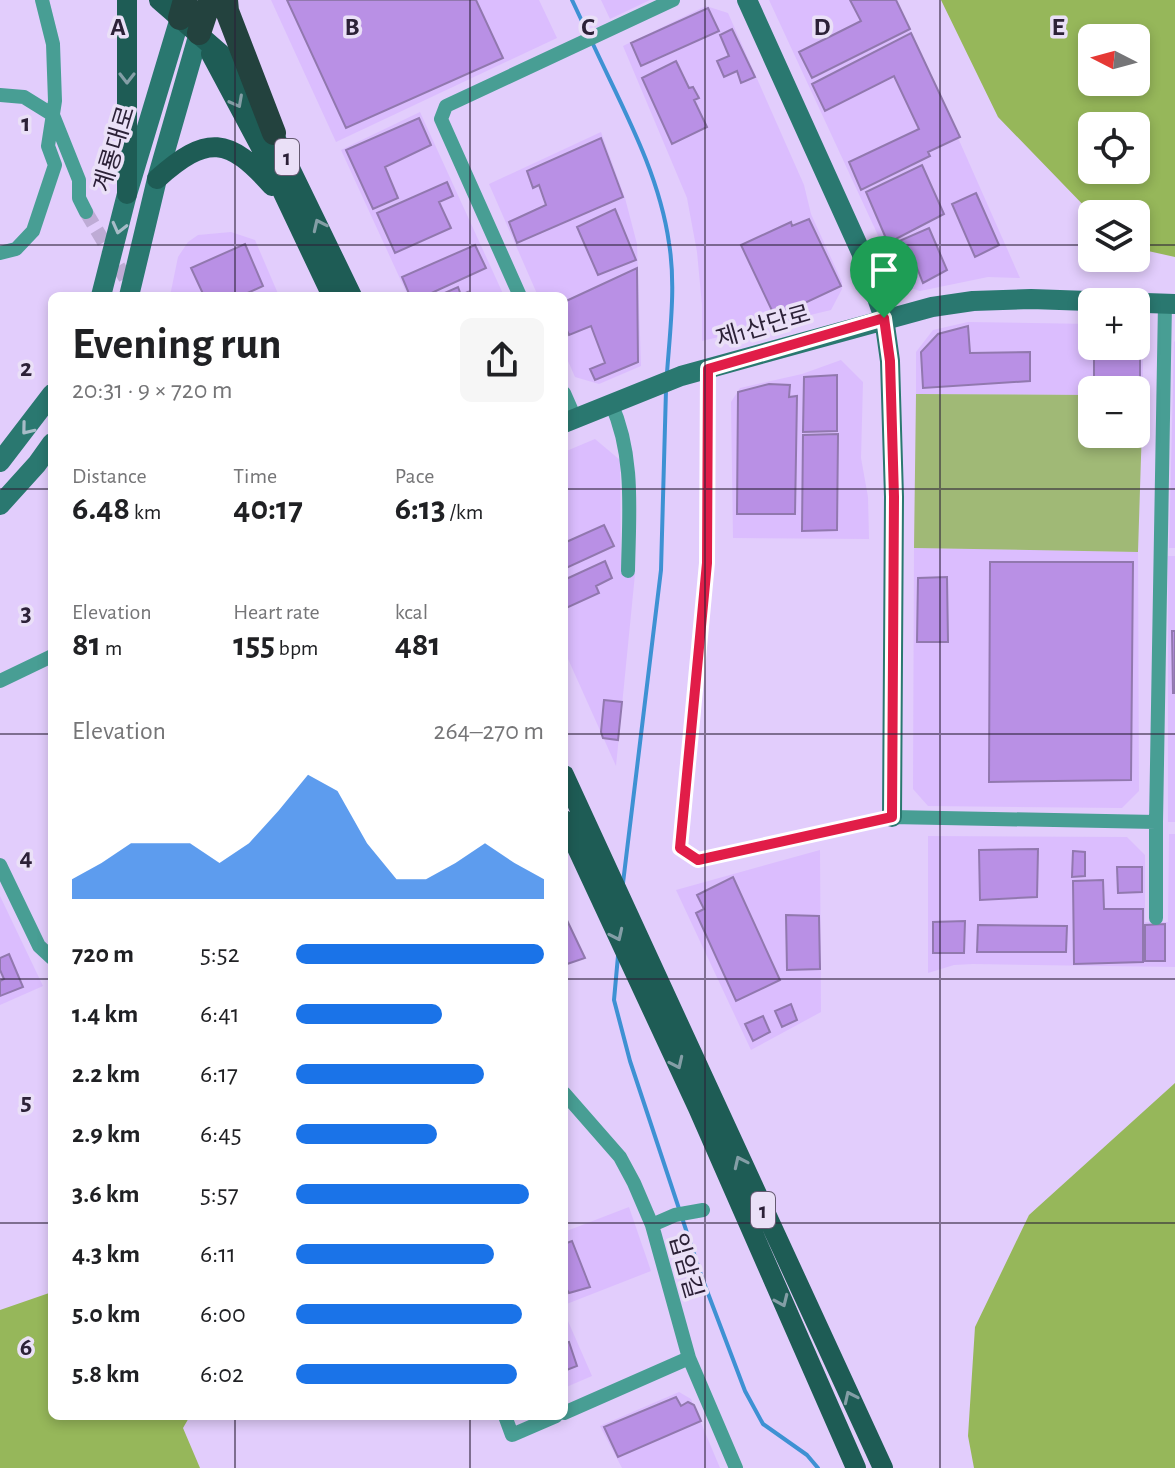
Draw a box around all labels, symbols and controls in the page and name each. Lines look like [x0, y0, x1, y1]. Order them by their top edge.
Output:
text: A [110, 14, 126, 40]
text: B [344, 14, 360, 40]
text: C [581, 14, 595, 40]
text: D [813, 14, 831, 40]
text: E [1051, 14, 1065, 40]
north arrow [1078, 24, 1150, 96]
map controls [1078, 24, 1150, 448]
one-way arrow [118, 72, 136, 85]
one-way arrow [227, 93, 243, 107]
street label: 계룡대로 [90, 103, 139, 195]
text: 1 [21, 110, 31, 136]
button: locate [1078, 112, 1150, 184]
road number: 1 [275, 139, 299, 175]
button: layers [1078, 200, 1150, 272]
one-way arrow [313, 219, 329, 234]
one-way arrow [111, 220, 128, 234]
pin [850, 236, 918, 318]
icon: arrive [862, 248, 906, 292]
button: + [1078, 288, 1150, 360]
street label: 제1산단로 [713, 300, 813, 352]
button: share [460, 318, 544, 402]
text: Evening run [72, 323, 281, 367]
text: 2 [20, 355, 32, 381]
button: − [1078, 376, 1150, 448]
text: 20:31 · 9 × 720 m [72, 377, 232, 403]
one-way arrow [22, 420, 37, 434]
text: Distance [72, 465, 147, 487]
text: Time [233, 465, 277, 487]
text: Pace [395, 465, 434, 487]
text: 6.48 [72, 492, 130, 526]
text: 40:17 [233, 492, 303, 526]
text: 6:13 [395, 492, 446, 526]
text: km [130, 501, 161, 523]
text: /km [446, 501, 483, 523]
text: 3 [20, 600, 32, 626]
text: Elevation [72, 601, 152, 623]
text: Heart rate [233, 601, 320, 623]
text: kcal [395, 601, 428, 623]
text: 81 [72, 628, 101, 662]
text: 155 [233, 628, 275, 662]
text: 481 [395, 628, 441, 662]
text: m [101, 637, 122, 659]
text: bpm [275, 637, 318, 659]
text: Elevation [72, 718, 166, 744]
text: 264–270 m [434, 718, 544, 744]
text: 4 [19, 844, 33, 870]
one-way arrow [608, 927, 624, 941]
text: 720 m [72, 941, 134, 967]
text: 5:52 [200, 941, 240, 967]
text: 1.4 km [72, 1001, 138, 1027]
text: 6:41 [200, 1001, 240, 1027]
one-way arrow [667, 1055, 683, 1070]
text: 2.2 km [72, 1061, 140, 1087]
text: 6:17 [200, 1061, 238, 1087]
text: 5 [20, 1089, 32, 1115]
text: 2.9 km [72, 1121, 141, 1147]
text: 6:45 [200, 1121, 242, 1147]
one-way arrow [734, 1155, 750, 1170]
text: 3.6 km [72, 1181, 140, 1207]
text: 5:57 [200, 1181, 239, 1207]
road number: 1 [751, 1192, 775, 1228]
street label: 입암길 [664, 1231, 707, 1301]
text: 4.3 km [72, 1241, 140, 1267]
text: 6:11 [200, 1241, 236, 1267]
one-way arrow [773, 1293, 789, 1307]
text: 5.0 km [72, 1301, 141, 1327]
text: 6:00 [200, 1301, 246, 1327]
text: 6 [20, 1334, 32, 1360]
text: 5.8 km [72, 1361, 140, 1387]
text: 6:02 [200, 1361, 244, 1387]
one-way arrow [844, 1391, 860, 1406]

